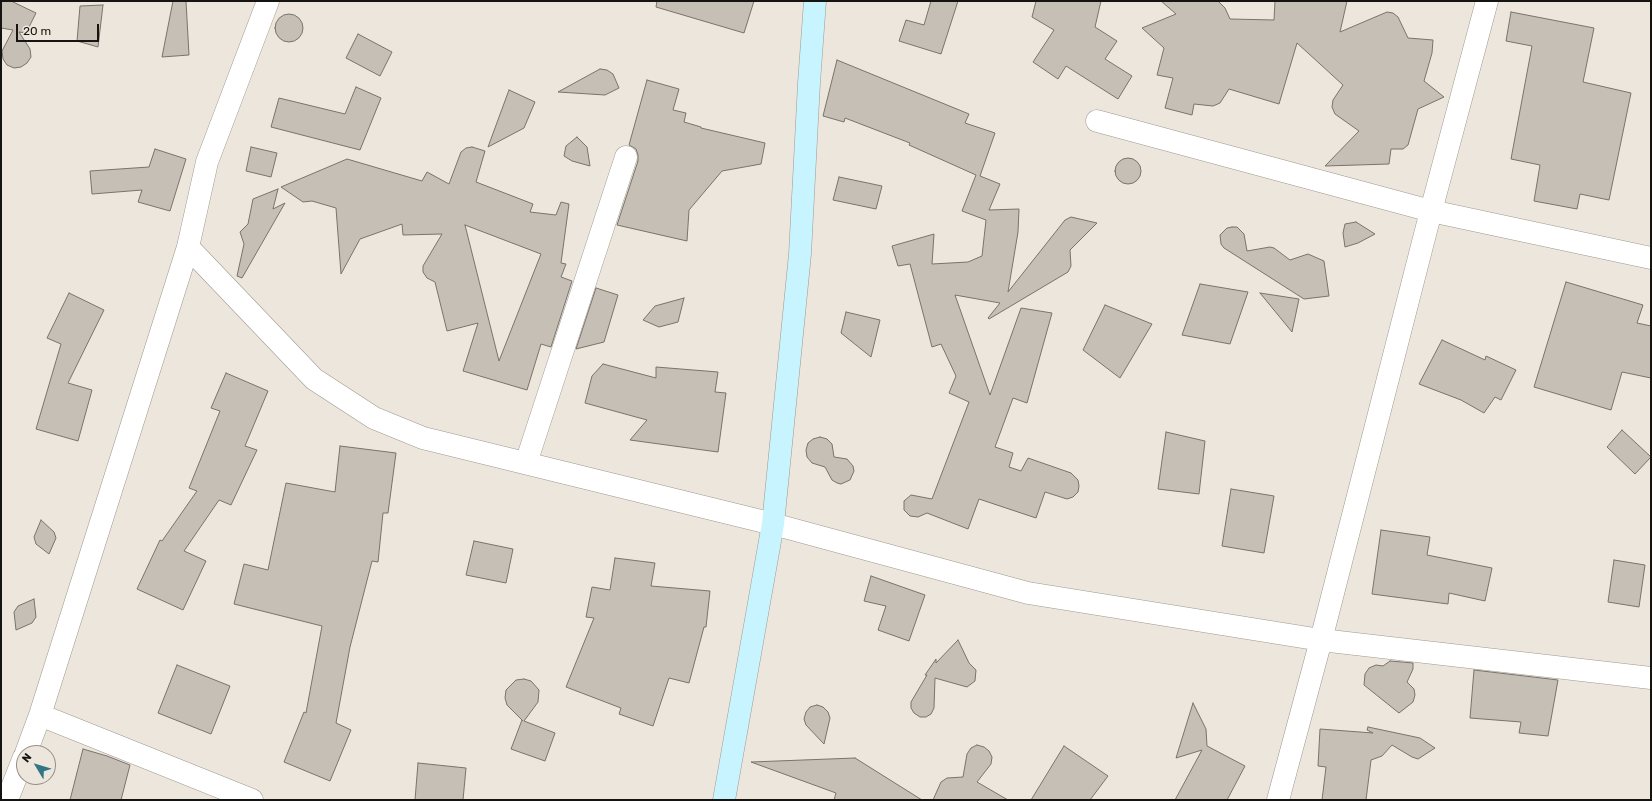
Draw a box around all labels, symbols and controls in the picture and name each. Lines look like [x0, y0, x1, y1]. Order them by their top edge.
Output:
scale bar [18, 16, 101, 42]
text: 20 m [23, 24, 51, 38]
north arrow [16, 745, 56, 785]
text: N [19, 751, 34, 765]

